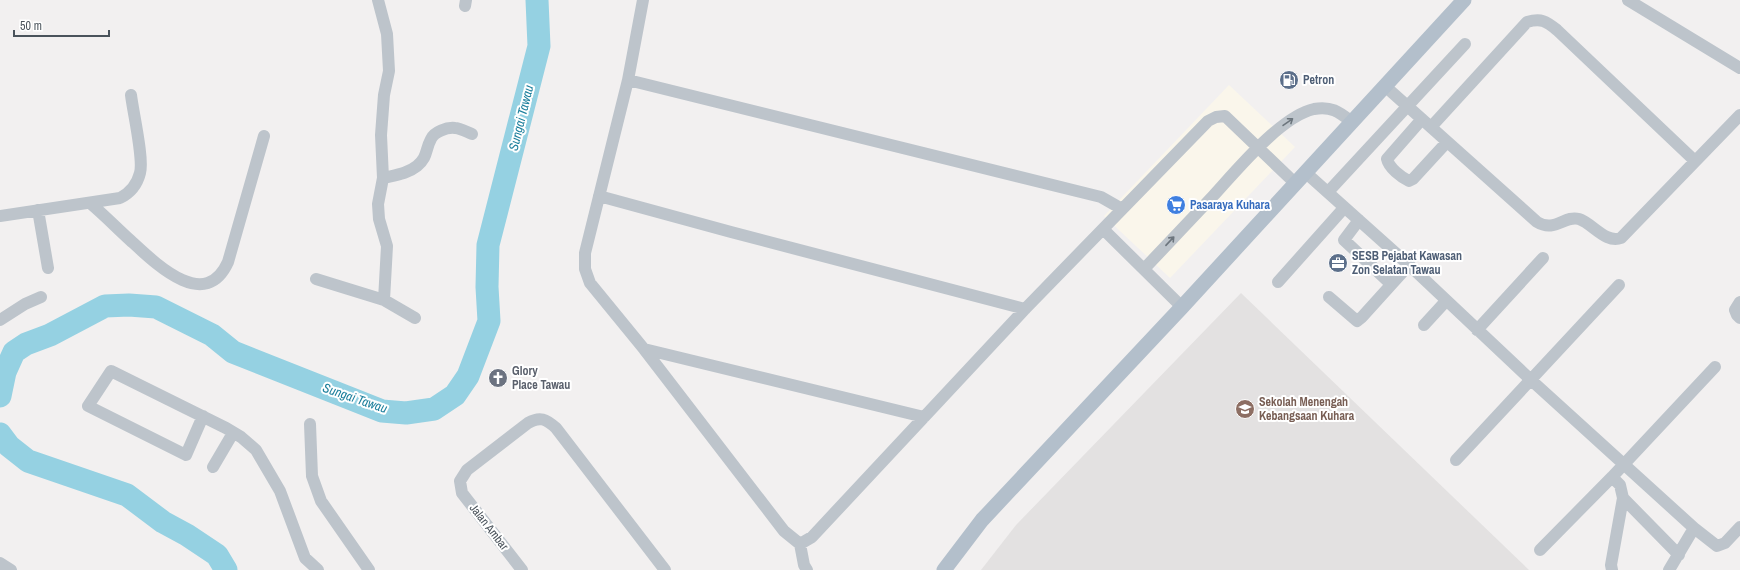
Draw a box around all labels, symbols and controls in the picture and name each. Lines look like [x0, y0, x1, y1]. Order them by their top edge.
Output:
scale bar [14, 12, 109, 38]
text: 50 m [20, 18, 42, 34]
fuel station icon: Petron [1278, 69, 1300, 91]
place label: Petron [1303, 72, 1334, 88]
water label: Sungai Tawau [505, 83, 537, 153]
one-way arrow [1283, 118, 1294, 126]
supermarket icon: Pasaraya Kuhara [1165, 194, 1187, 216]
place label: Pasaraya Kuhara [1190, 197, 1270, 213]
one-way arrow [1166, 236, 1175, 246]
place label: SESB Pejabat Kawasan Zon Selatan Tawau [1352, 248, 1462, 278]
office icon: SESB Pejabat Kawasan Zon Selatan Tawau [1327, 252, 1349, 274]
place label: Glory Place Tawau [512, 363, 570, 393]
church icon: Glory Place Tawau [487, 367, 509, 389]
water label: Sungai Tawau [321, 379, 390, 417]
place label: Sekolah Menengah Kebangsaan Kuhara [1259, 394, 1355, 424]
school or university icon: Sekolah Menengah Kebangsaan Kuhara [1234, 398, 1256, 420]
street label: Jalan Ambar [466, 501, 513, 554]

